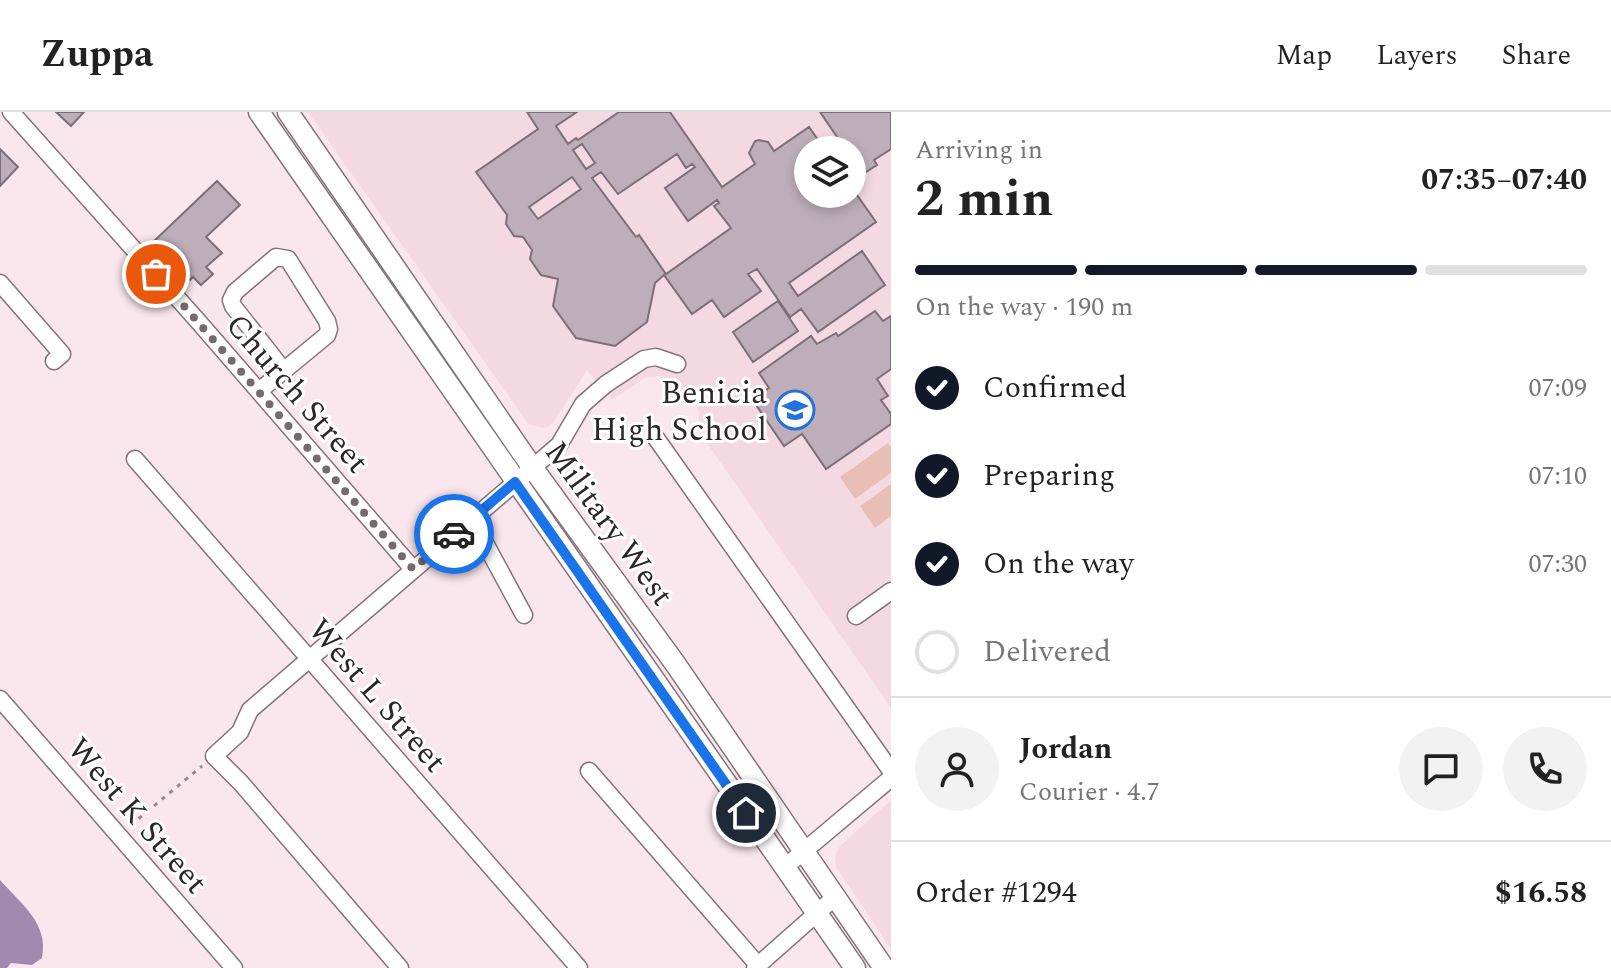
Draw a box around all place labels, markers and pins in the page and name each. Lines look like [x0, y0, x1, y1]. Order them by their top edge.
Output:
pin [122, 240, 190, 308]
place label: Benicia High School [592, 369, 767, 455]
school or university icon: Benicia High School [774, 389, 816, 431]
pin [712, 779, 780, 847]

